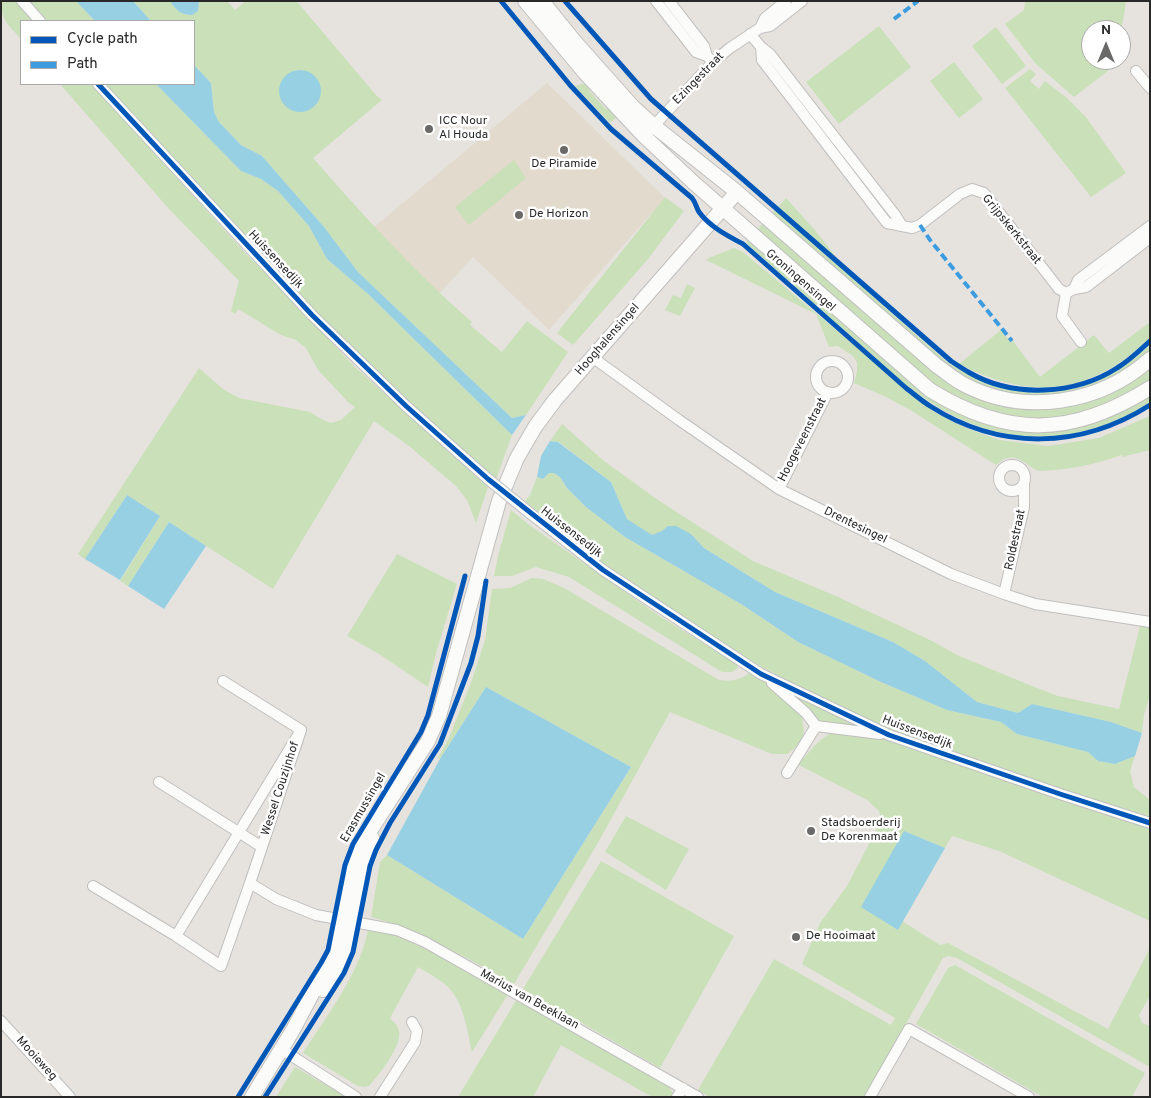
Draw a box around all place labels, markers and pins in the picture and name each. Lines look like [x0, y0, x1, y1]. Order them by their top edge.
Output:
place label: ICC Nour Al Houda [439, 115, 488, 143]
marker: ICC Nour Al Houda [423, 123, 435, 135]
marker: De Piramide [558, 144, 570, 156]
place label: De Piramide [531, 158, 597, 172]
place label: De Horizon [529, 208, 588, 222]
marker: De Horizon [513, 209, 525, 221]
place label: Stadsboerderij De Korenmaat [821, 817, 900, 845]
marker: Stadsboerderij De Korenmaat [805, 825, 817, 837]
place label: De Hooimaat [806, 930, 876, 944]
marker: De Hooimaat [790, 931, 802, 943]

